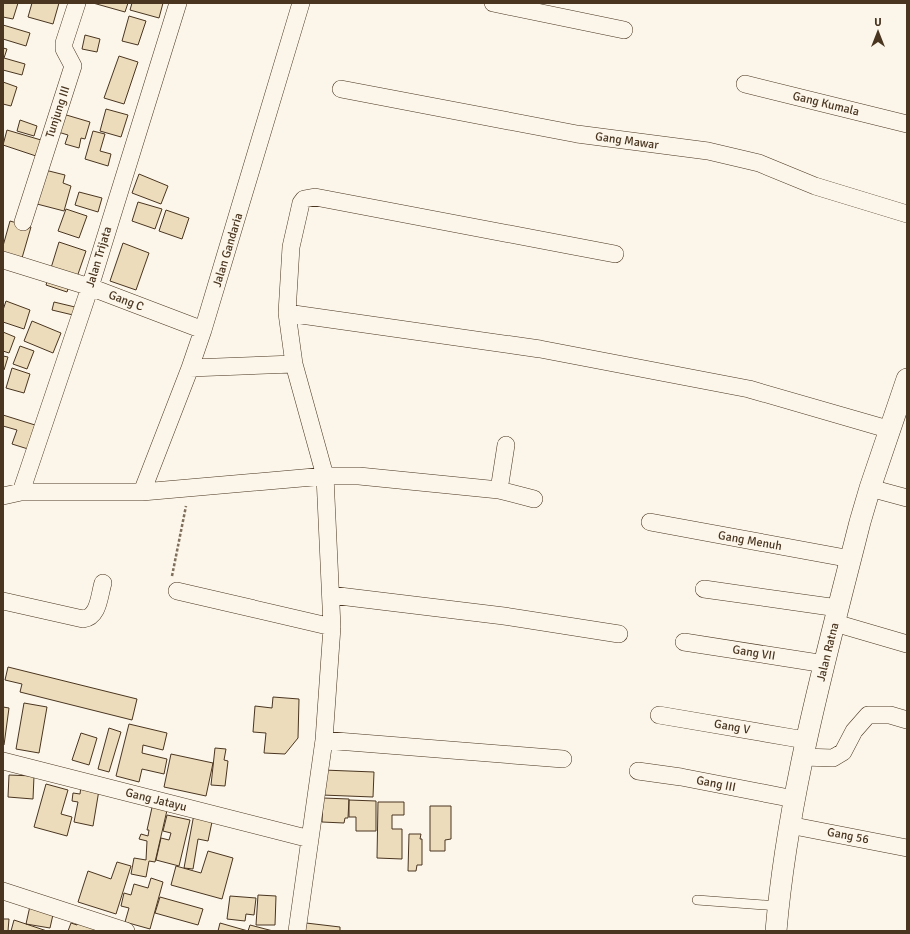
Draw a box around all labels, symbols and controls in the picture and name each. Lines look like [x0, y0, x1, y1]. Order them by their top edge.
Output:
north arrow [858, 12, 898, 52]
text: U [874, 16, 882, 29]
street label: Tunjung III [43, 84, 73, 140]
street label: Gang Kumala [791, 88, 861, 120]
street label: Gang Mawar [594, 129, 660, 153]
street label: Jalan Gandaria [210, 211, 246, 289]
street label: Jalan Trijata [83, 225, 115, 289]
street label: Gang C [106, 287, 146, 315]
street label: Gang Menuh [717, 528, 783, 554]
street label: Jalan Ratna [813, 621, 843, 683]
street label: Gang VII [731, 642, 777, 664]
street label: Gang V [713, 716, 751, 738]
street label: Gang III [695, 773, 737, 795]
street label: Gang Jatayu [124, 785, 188, 815]
street label: Gang 56 [826, 825, 870, 847]

